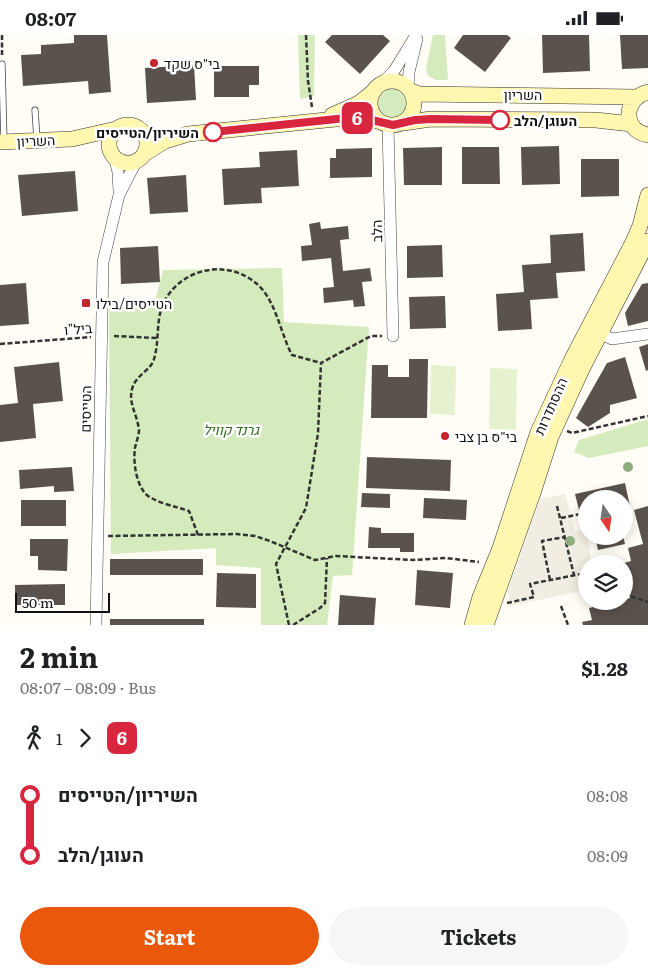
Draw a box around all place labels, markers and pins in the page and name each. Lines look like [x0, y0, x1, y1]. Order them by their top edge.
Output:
place label: בי"ס שקד [164, 53, 220, 73]
marker: בי"ס שקד [148, 57, 160, 69]
marker: העוגן/הלב [490, 110, 510, 130]
place label: העוגן/הלב [514, 110, 577, 130]
place label: השיריון/הטייסים [96, 122, 199, 142]
marker: השיריון/הטייסים [203, 122, 223, 142]
place label: הטייסים/בילו [96, 293, 172, 313]
marker: הטייסים/בילו [80, 297, 92, 309]
place label: בי"ס בן צבי [455, 426, 518, 446]
marker: בי"ס בן צבי [439, 430, 451, 442]

